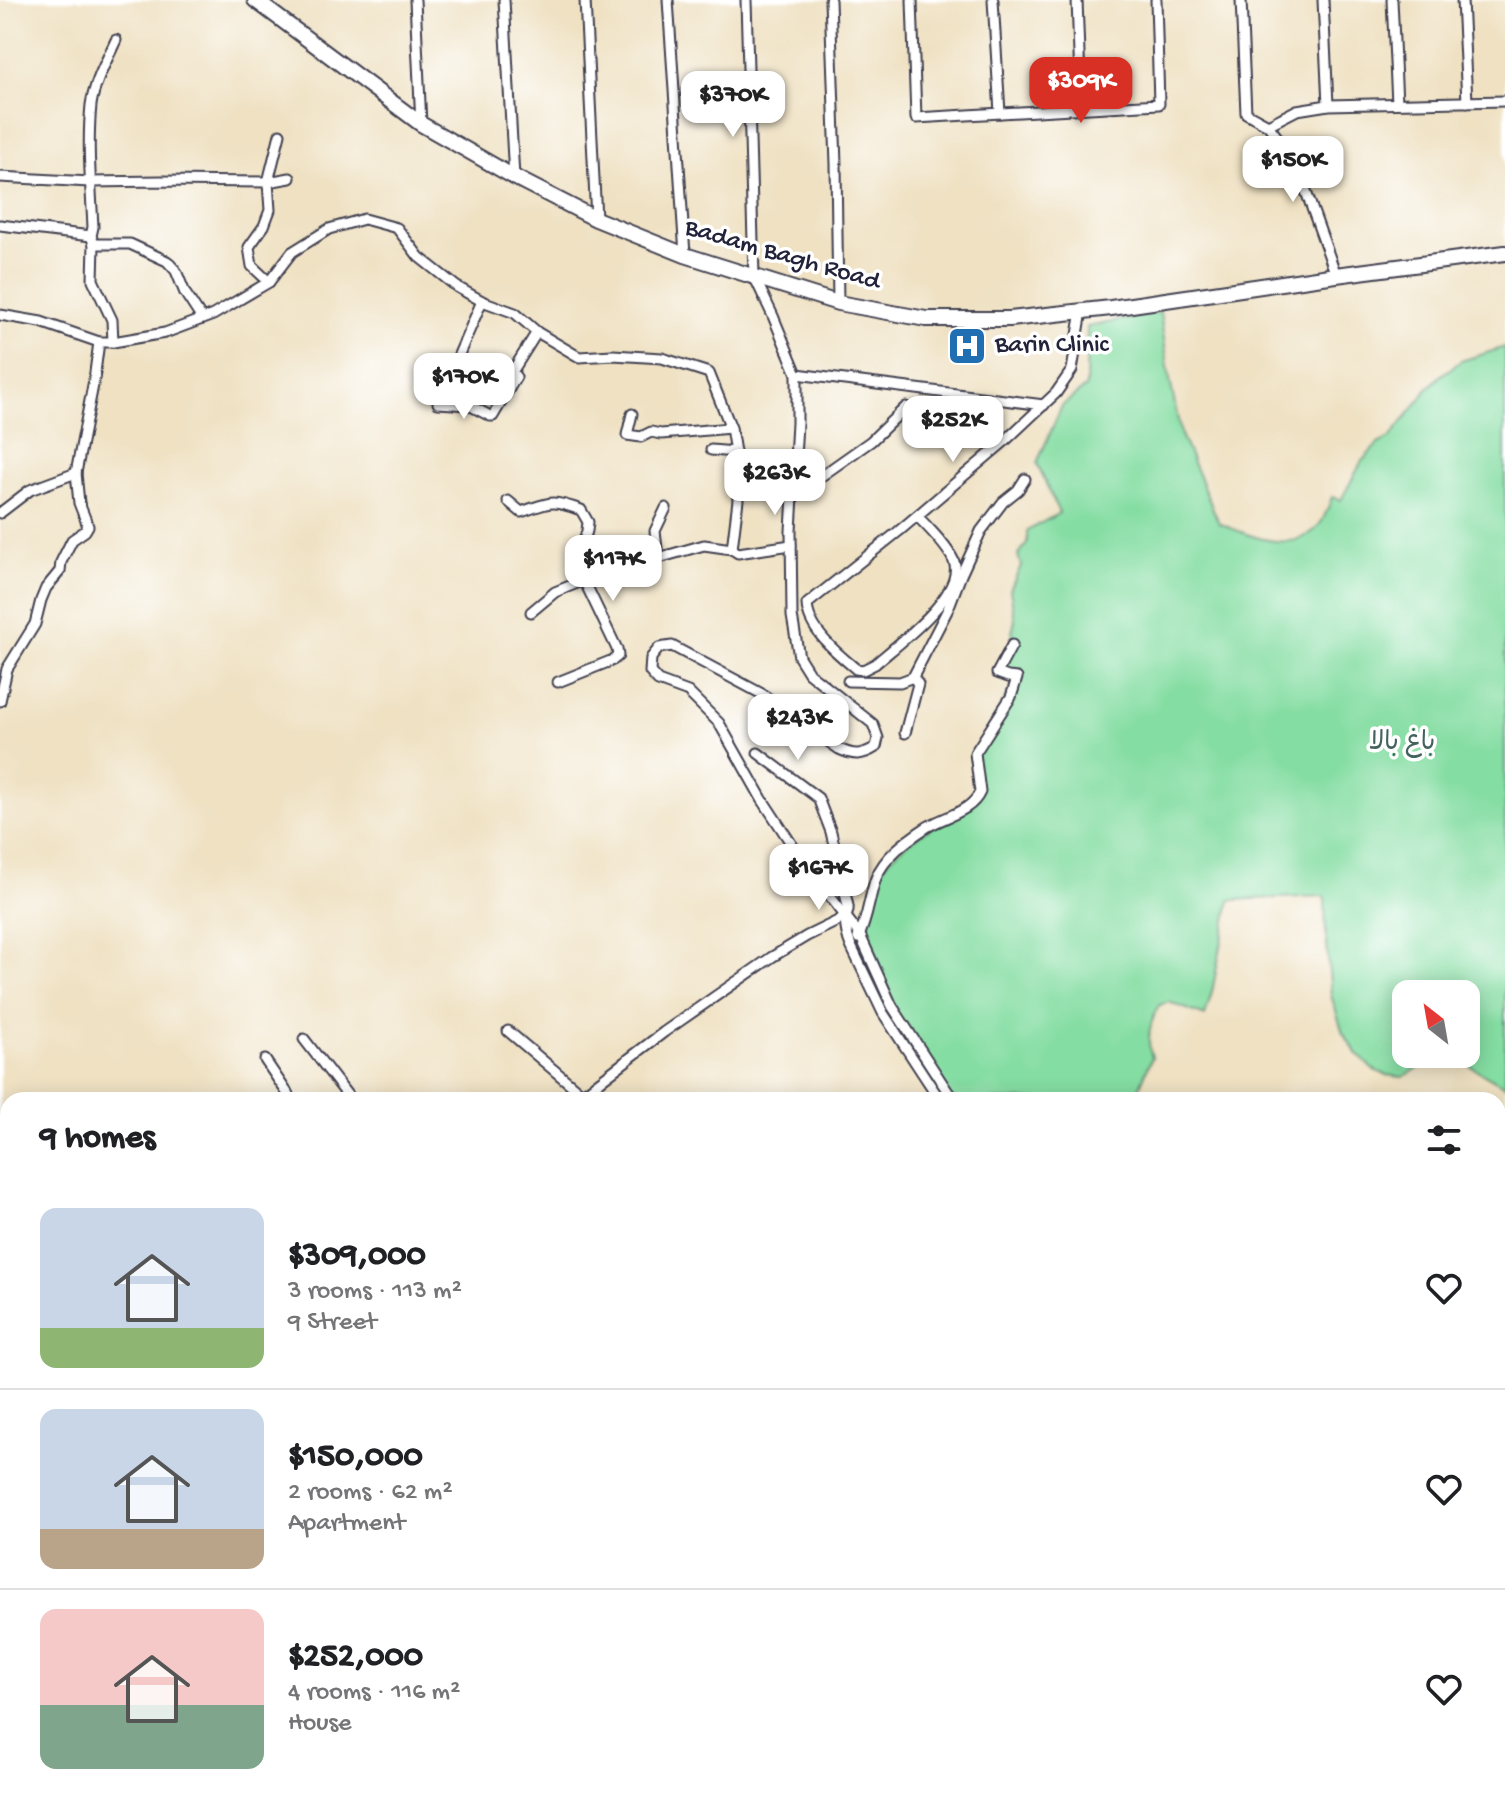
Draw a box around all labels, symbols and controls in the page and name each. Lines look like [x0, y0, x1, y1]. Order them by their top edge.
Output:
pin: $309K [1025, 57, 1137, 125]
text: $309K [1047, 67, 1115, 98]
pin: $370K [677, 71, 789, 139]
text: $370K [699, 81, 767, 112]
pin: $150K [1237, 136, 1349, 204]
text: $150K [1261, 146, 1325, 177]
street label: Badam Bagh Road [680, 213, 885, 299]
hospital icon: Barin Clinic [946, 325, 988, 367]
place label: Barin Clinic [994, 331, 1110, 362]
pin: $170K [408, 353, 520, 421]
text: $170K [432, 363, 496, 394]
pin: $252K [897, 396, 1009, 464]
text: $252K [920, 406, 986, 437]
pin: $263K [719, 449, 831, 517]
text: $263K [742, 459, 808, 490]
pin: $117K [557, 535, 669, 603]
text: $117K [583, 545, 643, 576]
pin: $243K [742, 694, 854, 762]
text: $243K [766, 704, 830, 735]
park label: باغ بالا [1369, 728, 1435, 760]
pin: $167K [763, 844, 875, 912]
text: $167K [787, 854, 851, 885]
north arrow [1392, 980, 1480, 1068]
map controls [1392, 980, 1480, 1068]
icon: filters [1422, 1118, 1466, 1162]
text: 9 homes [40, 1120, 155, 1160]
text: $309,000 [288, 1237, 426, 1277]
icon: home [104, 1240, 200, 1336]
icon: heart [1422, 1266, 1466, 1310]
text: 3 rooms · 113 m² [288, 1277, 462, 1308]
text: 9 Street [288, 1308, 377, 1339]
text: $150,000 [288, 1438, 423, 1478]
icon: home [104, 1441, 200, 1537]
icon: heart [1422, 1467, 1466, 1511]
text: 2 rooms · 62 m² [288, 1478, 452, 1509]
text: Apartment [288, 1509, 405, 1540]
text: $252,000 [288, 1638, 423, 1678]
icon: home [104, 1641, 200, 1737]
icon: heart [1422, 1667, 1466, 1711]
text: 4 rooms · 116 m² [288, 1678, 460, 1709]
text: House [288, 1709, 352, 1740]

